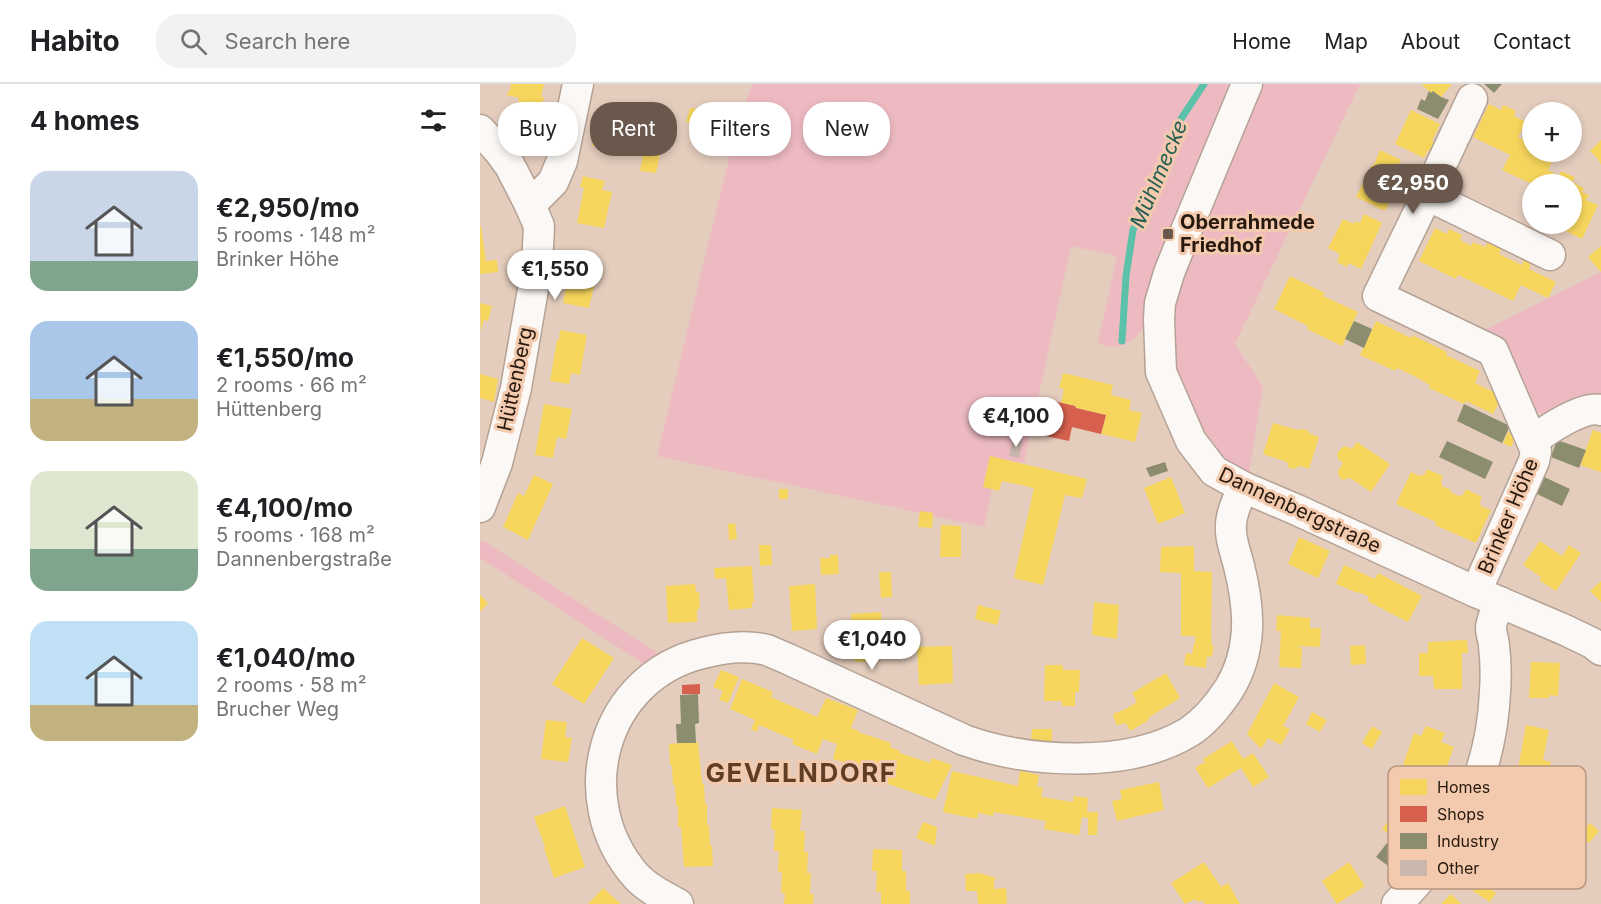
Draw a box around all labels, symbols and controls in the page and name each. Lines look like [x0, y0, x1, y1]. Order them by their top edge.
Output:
search box [156, 14, 576, 68]
text: Habito [30, 24, 120, 58]
icon: search [177, 25, 210, 58]
text: Search here [225, 28, 350, 54]
text: Home [1232, 29, 1291, 54]
text: Map [1324, 29, 1368, 54]
text: About [1401, 29, 1460, 54]
text: Contact [1493, 29, 1571, 54]
chip: Buy [498, 102, 578, 156]
chip: Rent [590, 102, 677, 156]
chip: Filters [689, 102, 791, 156]
chip: New [803, 102, 890, 156]
map controls [1522, 102, 1582, 234]
button: + [1522, 102, 1582, 162]
icon: filters [417, 104, 450, 137]
text: 4 homes [30, 105, 140, 136]
water label: Mühlmecke [1125, 116, 1192, 231]
pin: €2,950 [1364, 164, 1462, 215]
text: €2,950 [1377, 171, 1449, 195]
button: − [1522, 174, 1582, 234]
text: €2,950/mo [216, 192, 359, 223]
icon: home [78, 195, 150, 267]
place label: Oberrahmede Friedhof [1180, 210, 1315, 257]
text: 5 rooms · 148 m² [216, 223, 375, 247]
marker: Oberrahmede Friedhof [1161, 227, 1175, 241]
text: Brinker Höhe [216, 247, 339, 271]
pin: €1,550 [506, 250, 604, 301]
text: €1,550 [521, 257, 589, 281]
street label: Hüttenberg [492, 325, 538, 433]
text: €1,550/mo [216, 342, 354, 373]
icon: home [78, 345, 150, 417]
text: 2 rooms · 66 m² [216, 373, 367, 397]
text: Hüttenberg [216, 397, 322, 421]
pin: €4,100 [967, 397, 1065, 448]
text: €4,100 [982, 404, 1050, 428]
street label: Brinker Höhe [1473, 455, 1543, 577]
street label: Dannenbergstraße [1215, 462, 1385, 558]
text: €4,100/mo [216, 492, 353, 523]
icon: home [78, 495, 150, 567]
text: 5 rooms · 168 m² [216, 523, 375, 547]
text: Dannenbergstraße [216, 547, 392, 571]
pin: €1,040 [823, 620, 921, 671]
text: €1,040 [838, 627, 906, 651]
text: €1,040/mo [216, 642, 355, 673]
icon: home [78, 645, 150, 717]
text: 2 rooms · 58 m² [216, 673, 367, 697]
text: Brucher Weg [216, 697, 339, 721]
district label: GEVELNDORF [705, 757, 897, 788]
legend [1388, 766, 1586, 889]
text: Homes [1437, 777, 1490, 797]
text: Shops [1437, 804, 1485, 824]
text: Industry [1437, 831, 1499, 851]
text: Other [1437, 858, 1479, 878]

